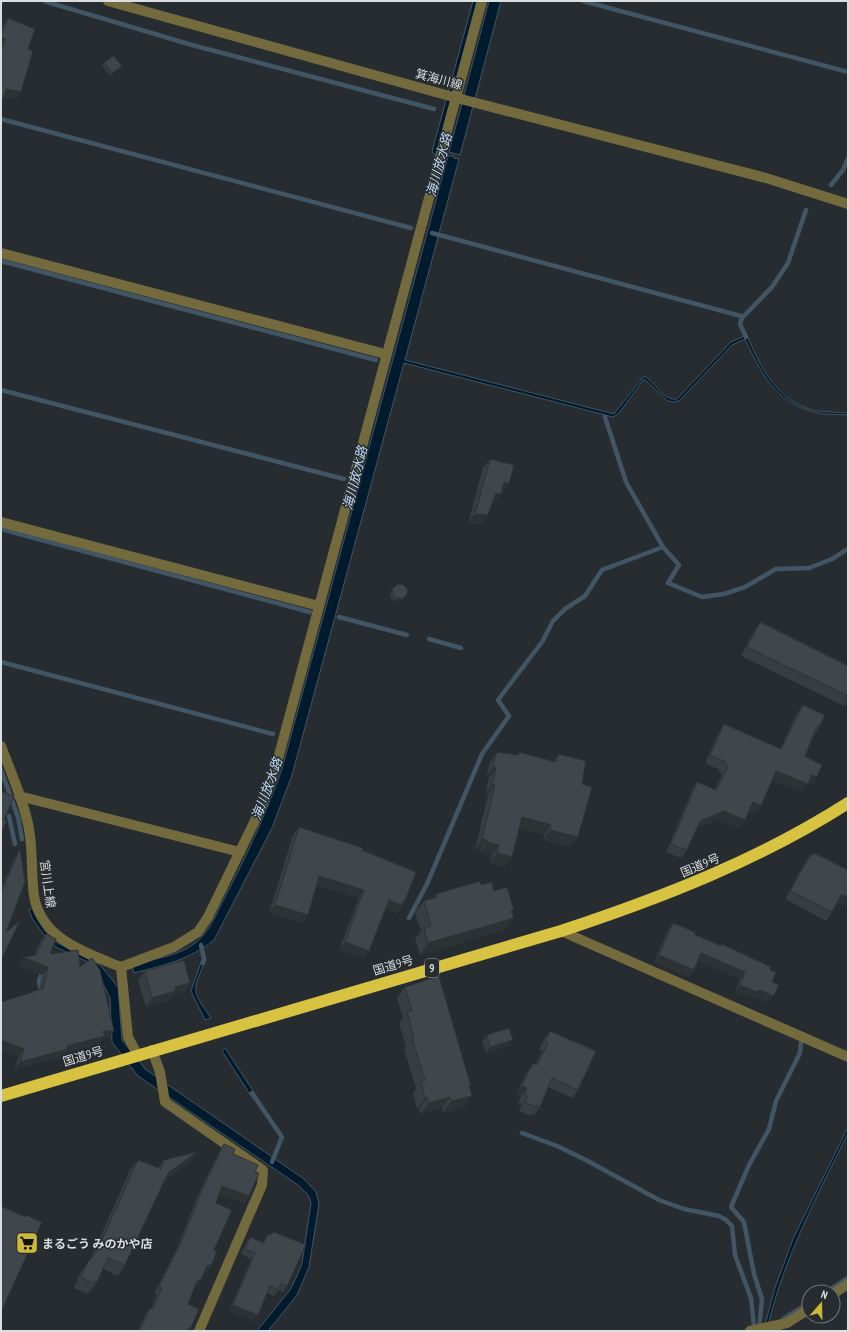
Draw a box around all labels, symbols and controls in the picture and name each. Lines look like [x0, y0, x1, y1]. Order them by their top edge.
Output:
street label: 箕海川線 [414, 66, 464, 92]
water label: 海川放水路 [422, 130, 456, 199]
water label: 海川放水路 [339, 443, 371, 512]
water label: 海川放水路 [248, 755, 286, 822]
street label: 国道9号 [678, 850, 722, 880]
street label: 宮川上線 [37, 859, 59, 909]
street label: 国道9号 [371, 952, 415, 978]
road number: 9 [425, 959, 439, 977]
street label: 国道9号 [61, 1043, 105, 1069]
supermarket icon: まるごう みのかや店 [14, 1230, 40, 1256]
place label: まるごう みのかや店 [42, 1236, 152, 1251]
north arrow [801, 1284, 841, 1324]
text: N [819, 1287, 830, 1302]

